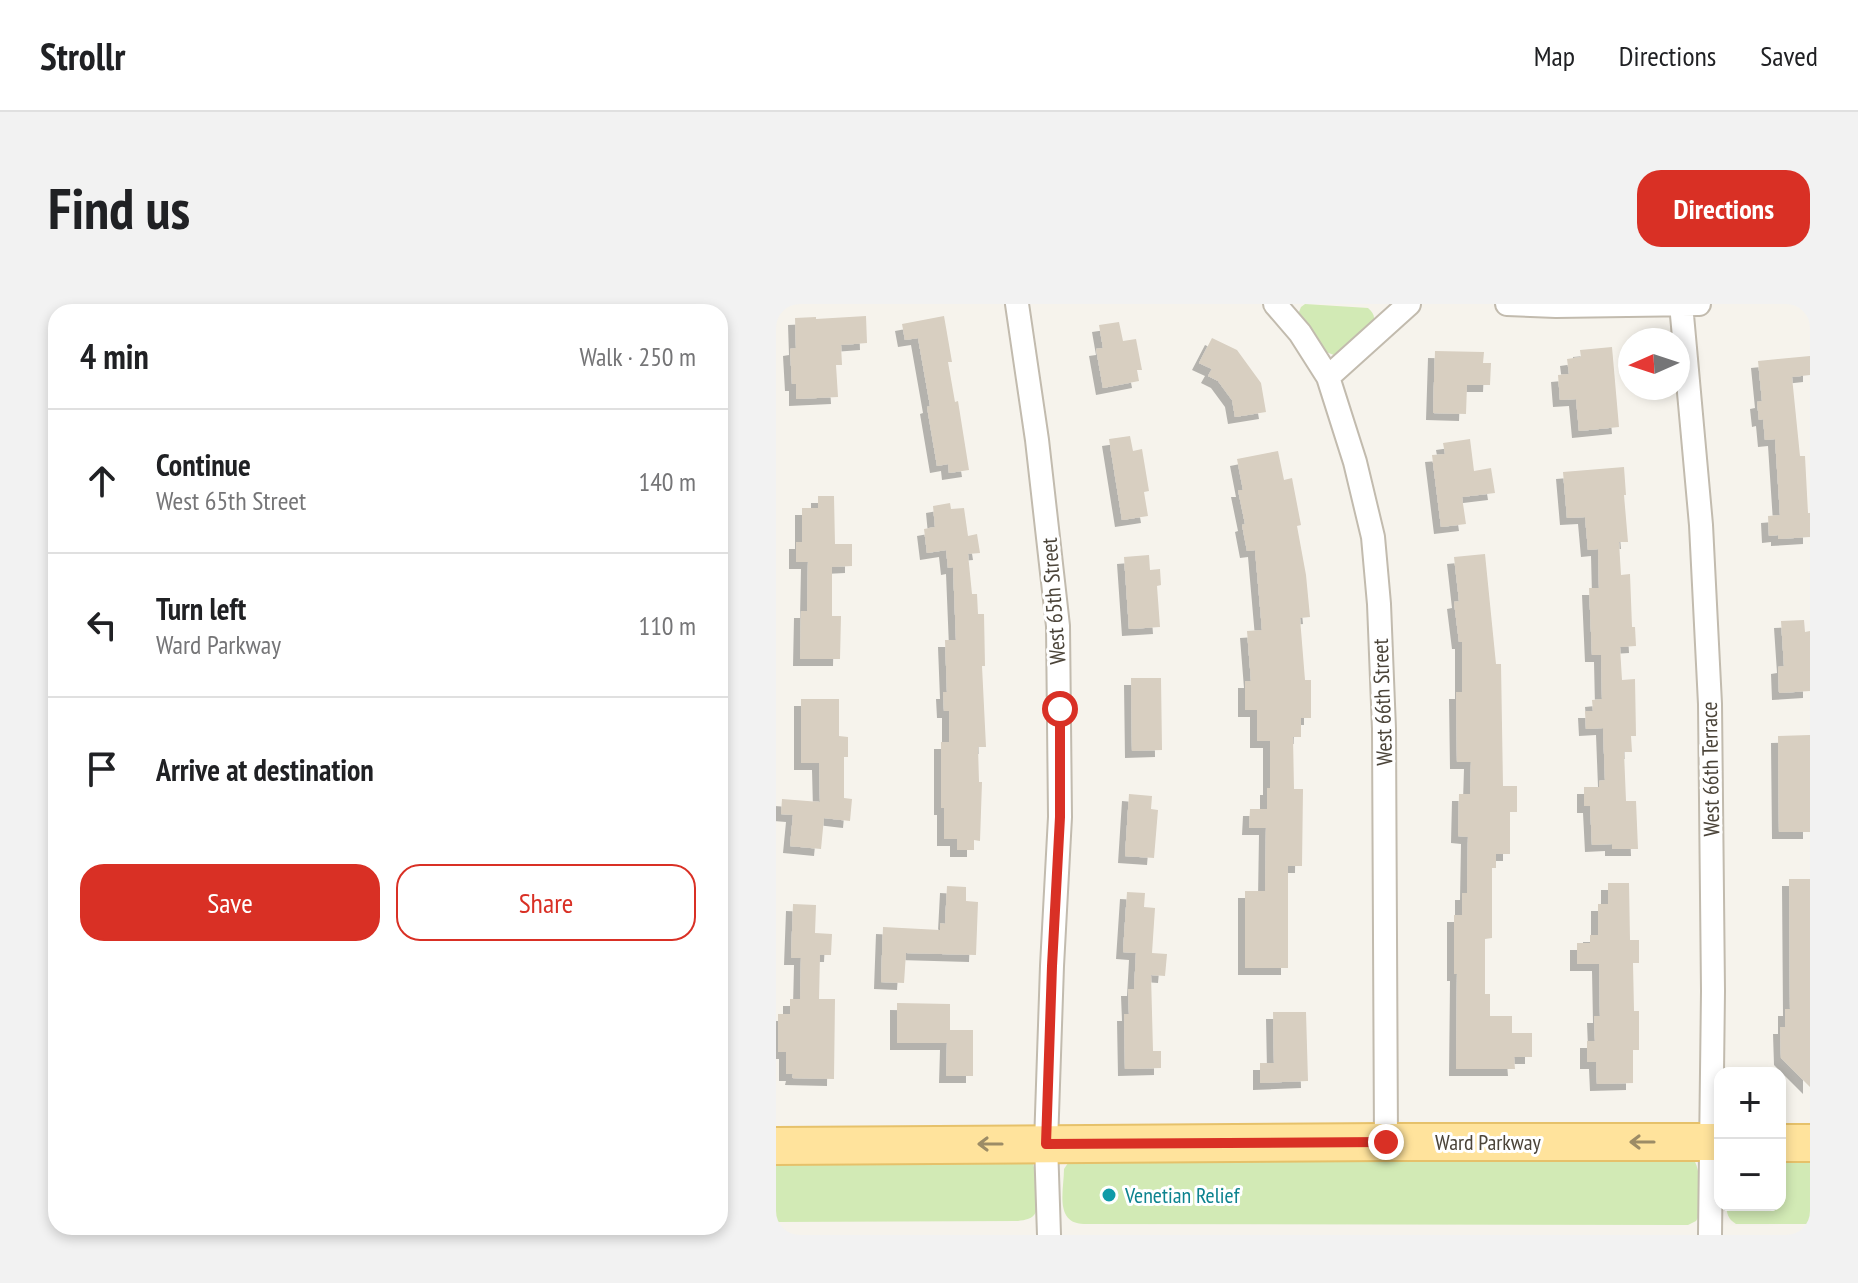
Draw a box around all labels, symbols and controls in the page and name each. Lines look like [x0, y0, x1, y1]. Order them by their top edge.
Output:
text: Strollr [40, 31, 125, 80]
text: Map [1534, 37, 1575, 74]
text: Directions [1619, 37, 1716, 74]
text: Saved [1760, 37, 1818, 74]
button: Directions [1637, 170, 1810, 247]
text: Find us [48, 172, 190, 244]
north arrow [1618, 328, 1690, 400]
text: 4 min [80, 334, 149, 378]
text: Walk · 250 m [579, 340, 696, 373]
text: Continue [156, 445, 251, 484]
icon: ahead [80, 459, 124, 503]
text: 140 m [638, 465, 696, 498]
text: West 65th Street [156, 484, 306, 517]
street label: West 65th Street [1035, 537, 1071, 665]
text: Turn left [156, 589, 246, 628]
icon: left [80, 603, 124, 647]
text: 110 m [638, 609, 696, 642]
text: Ward Parkway [156, 628, 281, 661]
street label: West 66th Street [1366, 638, 1398, 766]
route start [1042, 691, 1078, 727]
street label: West 66th Terrace [1695, 701, 1725, 837]
icon: arrive [80, 747, 124, 791]
text: Arrive at destination [156, 750, 374, 789]
button: Save [80, 864, 380, 941]
button: Share [396, 864, 696, 941]
map controls [1714, 1067, 1786, 1211]
button: + [1714, 1067, 1786, 1139]
route end [1368, 1124, 1404, 1160]
street label: Ward Parkway [1435, 1128, 1542, 1156]
one-way arrow [1629, 1134, 1656, 1150]
one-way arrow [977, 1136, 1004, 1152]
button: − [1714, 1139, 1786, 1211]
place label: Venetian Relief [1124, 1181, 1241, 1209]
marker: Venetian Relief [1100, 1186, 1118, 1204]

